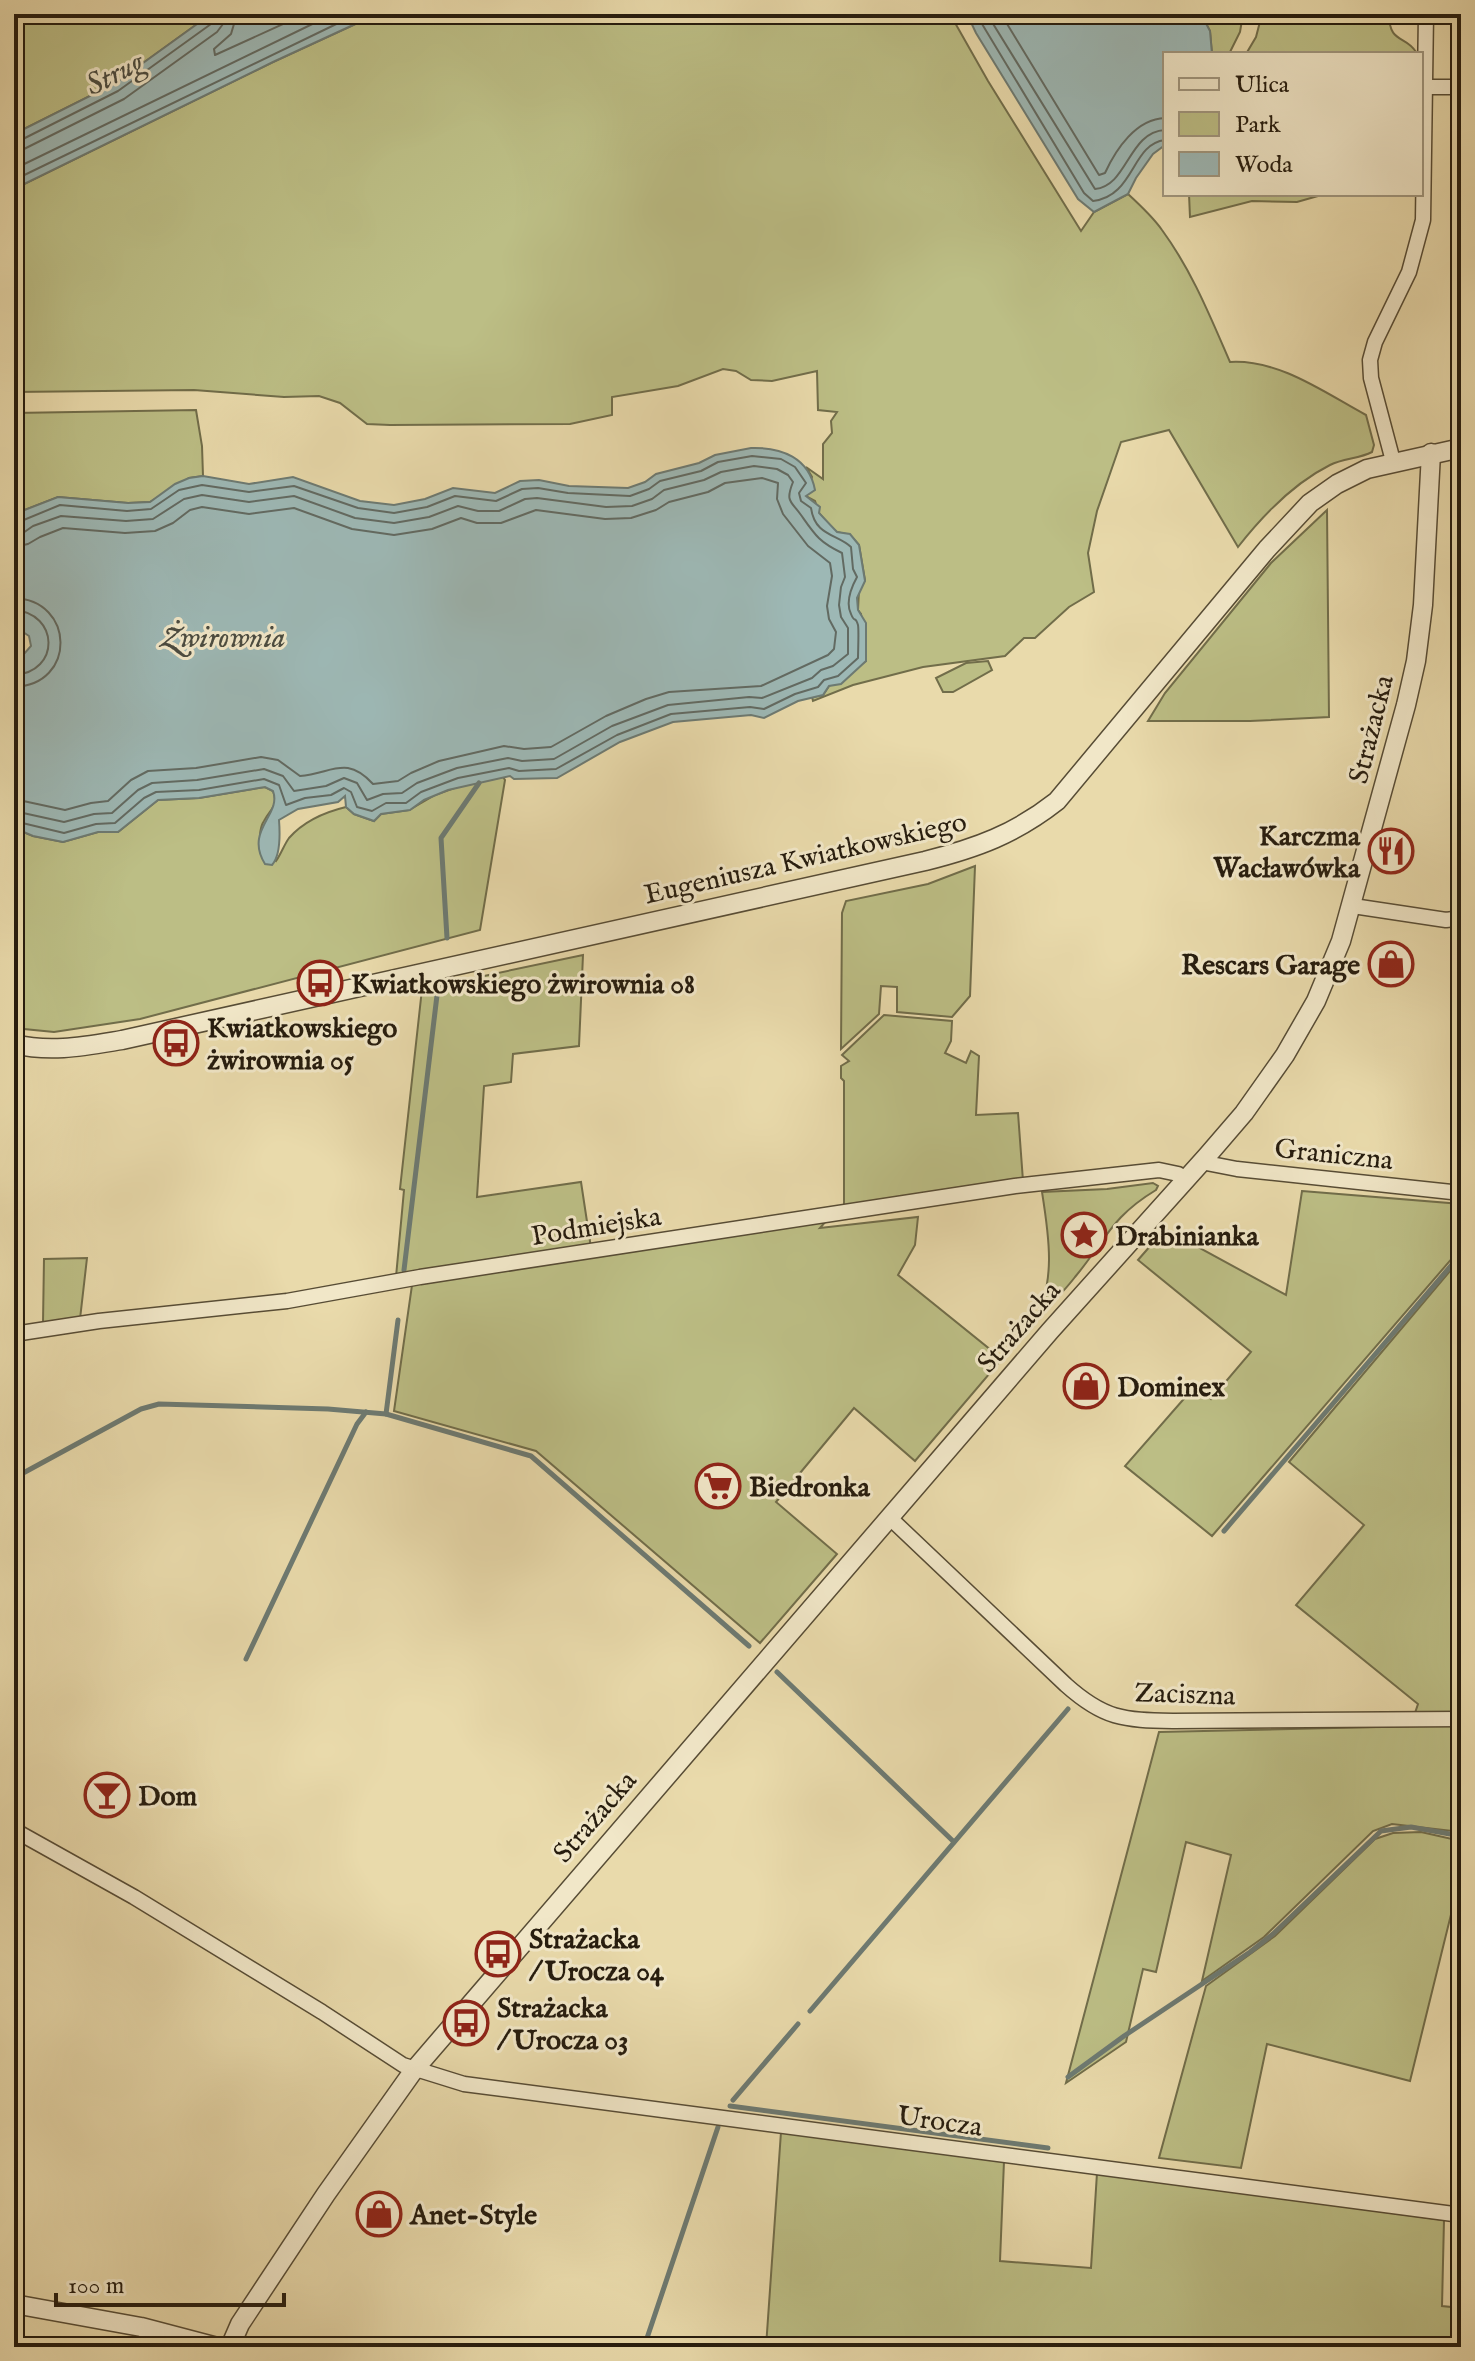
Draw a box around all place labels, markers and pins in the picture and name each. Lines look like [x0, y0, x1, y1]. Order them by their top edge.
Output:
place label: Karczma Wacławówka [1212, 820, 1361, 887]
restaurant icon: Karczma Wacławówka [1367, 827, 1415, 875]
shop icon: Rescars Garage [1367, 940, 1415, 988]
place label: Rescars Garage [1181, 949, 1360, 984]
bus stop icon: Kwiatkowskiego żwirownia 08 [296, 959, 344, 1007]
place label: Kwiatkowskiego żwirownia 08 [351, 968, 695, 1003]
place label: Kwiatkowskiego żwirownia 05 [207, 1012, 397, 1079]
bus stop icon: Kwiatkowskiego żwirownia 05 [152, 1019, 200, 1067]
place icon: Drabinianka [1060, 1211, 1108, 1259]
place label: Drabinianka [1115, 1220, 1260, 1255]
shop icon: Dominex [1062, 1362, 1110, 1410]
place label: Dominex [1117, 1371, 1225, 1406]
supermarket icon: Biedronka [694, 1462, 742, 1510]
place label: Biedronka [749, 1471, 871, 1506]
bar icon: Dom [83, 1771, 131, 1819]
place label: Dom [138, 1780, 198, 1815]
place label: Strażacka / Urocza 04 [528, 1923, 664, 1990]
bus stop icon: Strażacka / Urocza 04 [474, 1930, 522, 1978]
place label: Strażacka / Urocza 03 [496, 1992, 628, 2059]
bus stop icon: Strażacka / Urocza 03 [442, 1999, 490, 2047]
shop icon: Anet-Style [355, 2190, 403, 2238]
place label: Anet-Style [409, 2199, 537, 2234]

